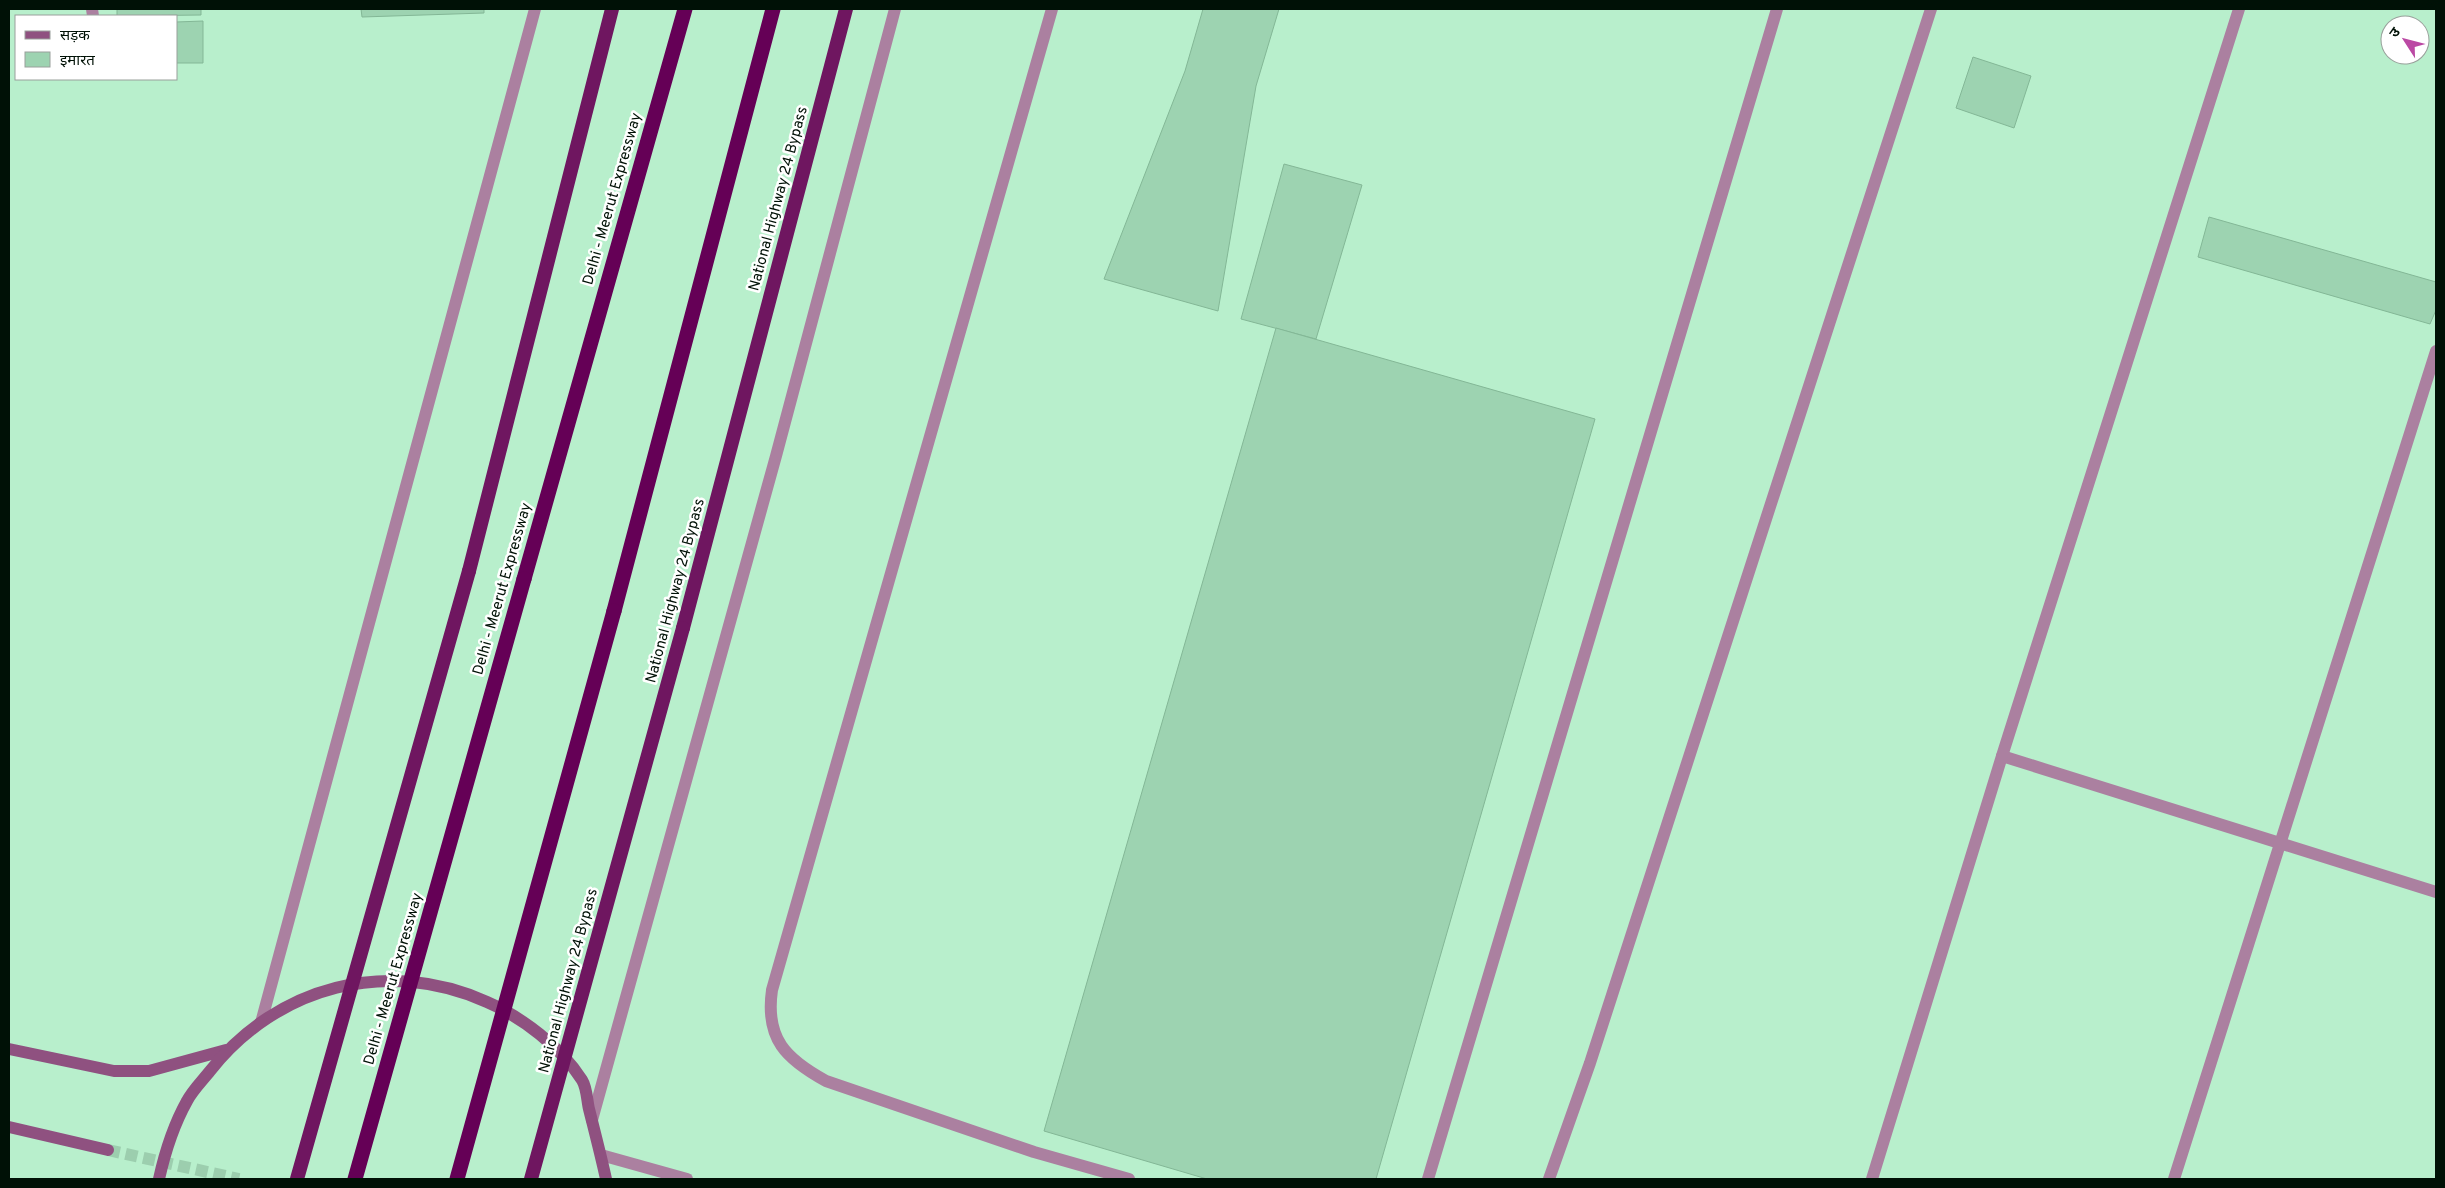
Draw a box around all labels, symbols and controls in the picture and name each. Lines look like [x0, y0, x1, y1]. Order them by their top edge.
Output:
legend [15, 15, 178, 80]
north arrow [2380, 15, 2430, 65]
text: उ [2386, 24, 2405, 42]
text: सड़क [60, 27, 90, 46]
text: इमारत [60, 52, 95, 71]
street label: National Highway 24 Bypass [745, 105, 813, 293]
street label: Delhi - Meerut Expressway [579, 111, 647, 287]
street label: National Highway 24 Bypass [642, 497, 710, 685]
street label: Delhi - Meerut Expressway [469, 501, 537, 677]
street label: National Highway 24 Bypass [535, 887, 603, 1075]
street label: Delhi - Meerut Expressway [360, 891, 428, 1067]

